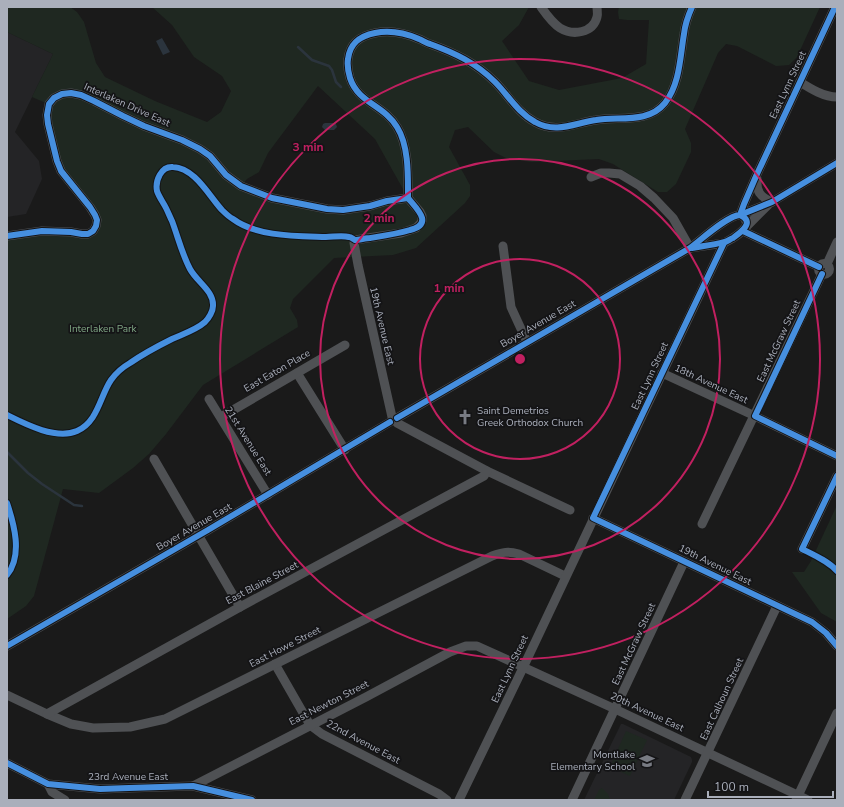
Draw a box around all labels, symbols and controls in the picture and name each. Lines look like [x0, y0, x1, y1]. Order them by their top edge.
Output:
street label: East Lynn Street [766, 48, 810, 121]
street label: Interlaken Drive East [82, 80, 173, 130]
text: 3 min [292, 139, 324, 155]
text: 2 min [363, 210, 395, 226]
text: 1 min [433, 280, 465, 296]
street label: 19th Avenue East [366, 286, 398, 367]
street label: Boyer Avenue East [498, 297, 579, 351]
street label: East McGraw Street [754, 297, 804, 384]
park label: Interlaken Park [69, 322, 138, 336]
street label: East Lynn Street [628, 339, 672, 412]
street label: East Eaton Place [241, 346, 313, 396]
centre of rings [513, 352, 527, 366]
street label: 18th Avenue East [672, 361, 751, 407]
street label: 21st Avenue East [221, 404, 275, 479]
place label: Saint Demetrios Greek Orthodox Church [477, 404, 583, 430]
church icon: Saint Demetrios Greek Orthodox Church [456, 408, 474, 426]
street label: Boyer Avenue East [154, 500, 235, 554]
street label: 19th Avenue East [676, 541, 754, 589]
street label: East Blaine Street [223, 558, 301, 608]
street label: East McGraw Street [609, 600, 659, 687]
street label: East Howe Street [247, 623, 324, 671]
street label: East Lynn Street [488, 632, 532, 705]
street label: East Calhoun Street [697, 655, 747, 742]
street label: East Newton Street [287, 677, 372, 729]
street label: 20th Avenue East [608, 689, 687, 735]
street label: 22nd Avenue East [324, 717, 403, 768]
place label: Montlake Elementary School [550, 748, 635, 774]
school or university icon: Montlake Elementary School [638, 752, 656, 770]
street label: 23rd Avenue East [88, 770, 168, 784]
scale bar [708, 773, 833, 799]
text: 100 m [714, 779, 749, 795]

